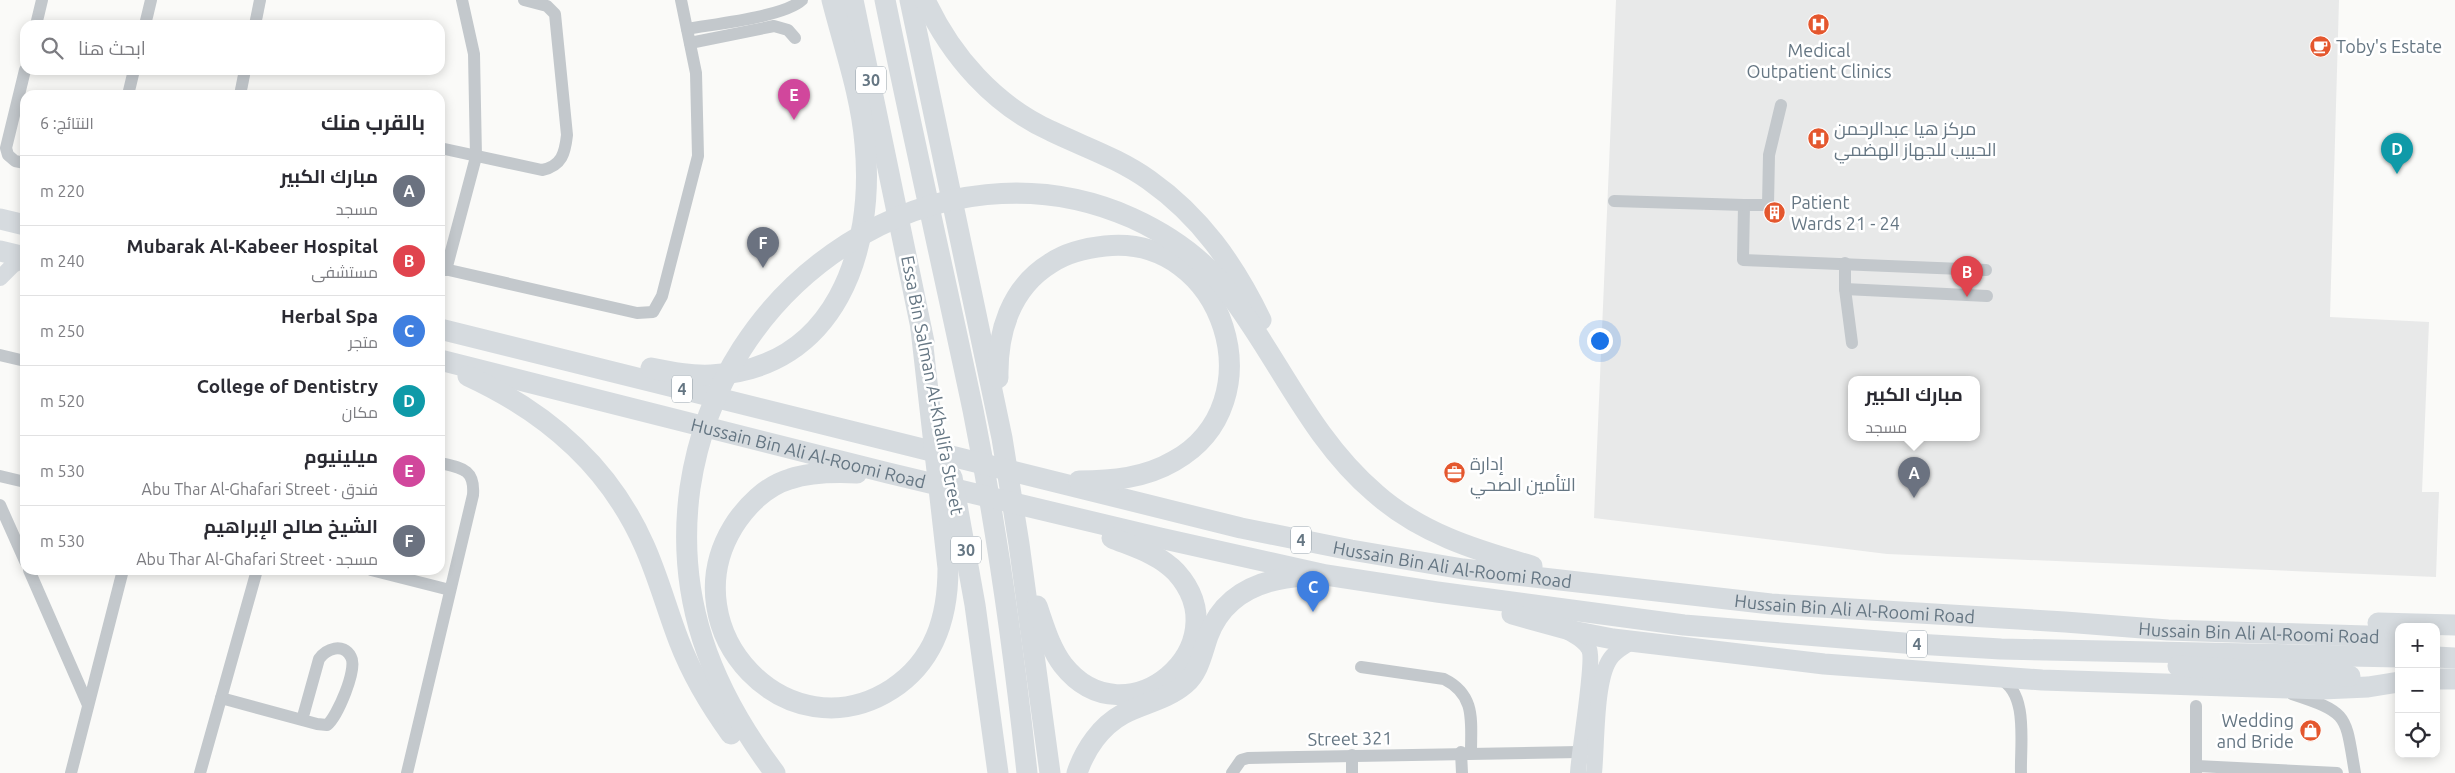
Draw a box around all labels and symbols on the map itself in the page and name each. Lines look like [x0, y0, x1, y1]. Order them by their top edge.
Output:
hospital icon: Medical Outpatient Clinics [1807, 13, 1831, 37]
cafe icon: Toby's Estate [2308, 34, 2332, 58]
place label: Toby's Estate [2336, 36, 2442, 56]
place label: Medical Outpatient Clinics [1747, 40, 1892, 81]
road number: 30 [856, 66, 886, 94]
pin: E [778, 79, 810, 120]
place label: مركز هيا عبدالرحمن الحبيب للجهاز الهضمي [1834, 118, 1997, 164]
hospital icon: مركز هيا عبدالرحمن الحبيب للجهاز الهضمي [1806, 126, 1830, 150]
pin: D [2381, 133, 2413, 174]
place label: Patient Wards 21 - 24 [1791, 192, 1900, 233]
building icon: Patient Wards 21 - 24 [1763, 200, 1787, 224]
pin: F [747, 227, 779, 268]
street label: Essa Bin Salman Al-Khalifa Street [898, 254, 968, 516]
pin: B [1951, 256, 1983, 297]
your location [1587, 328, 1613, 354]
road number: 4 [672, 376, 692, 402]
street label: Hussain Bin Ali Al-Roomi Road [689, 414, 928, 492]
place label: إدارة التأمين الصحي [1470, 453, 1576, 499]
pin: A [1898, 457, 1930, 498]
office icon: إدارة التأمين الصحي [1442, 461, 1466, 485]
road number: 4 [1291, 526, 1311, 554]
road number: 30 [951, 536, 981, 564]
street label: Hussain Bin Ali Al-Roomi Road [1331, 537, 1573, 591]
pin: C [1297, 571, 1329, 612]
street label: Hussain Bin Ali Al-Roomi Road [1733, 590, 1976, 626]
street label: Hussain Bin Ali Al-Roomi Road [2138, 618, 2380, 646]
road number: 4 [1907, 630, 1927, 658]
place label: Wedding and Bride [2217, 710, 2294, 751]
shop icon: Wedding and Bride [2298, 718, 2322, 742]
street label: Street 321 [1307, 727, 1393, 749]

